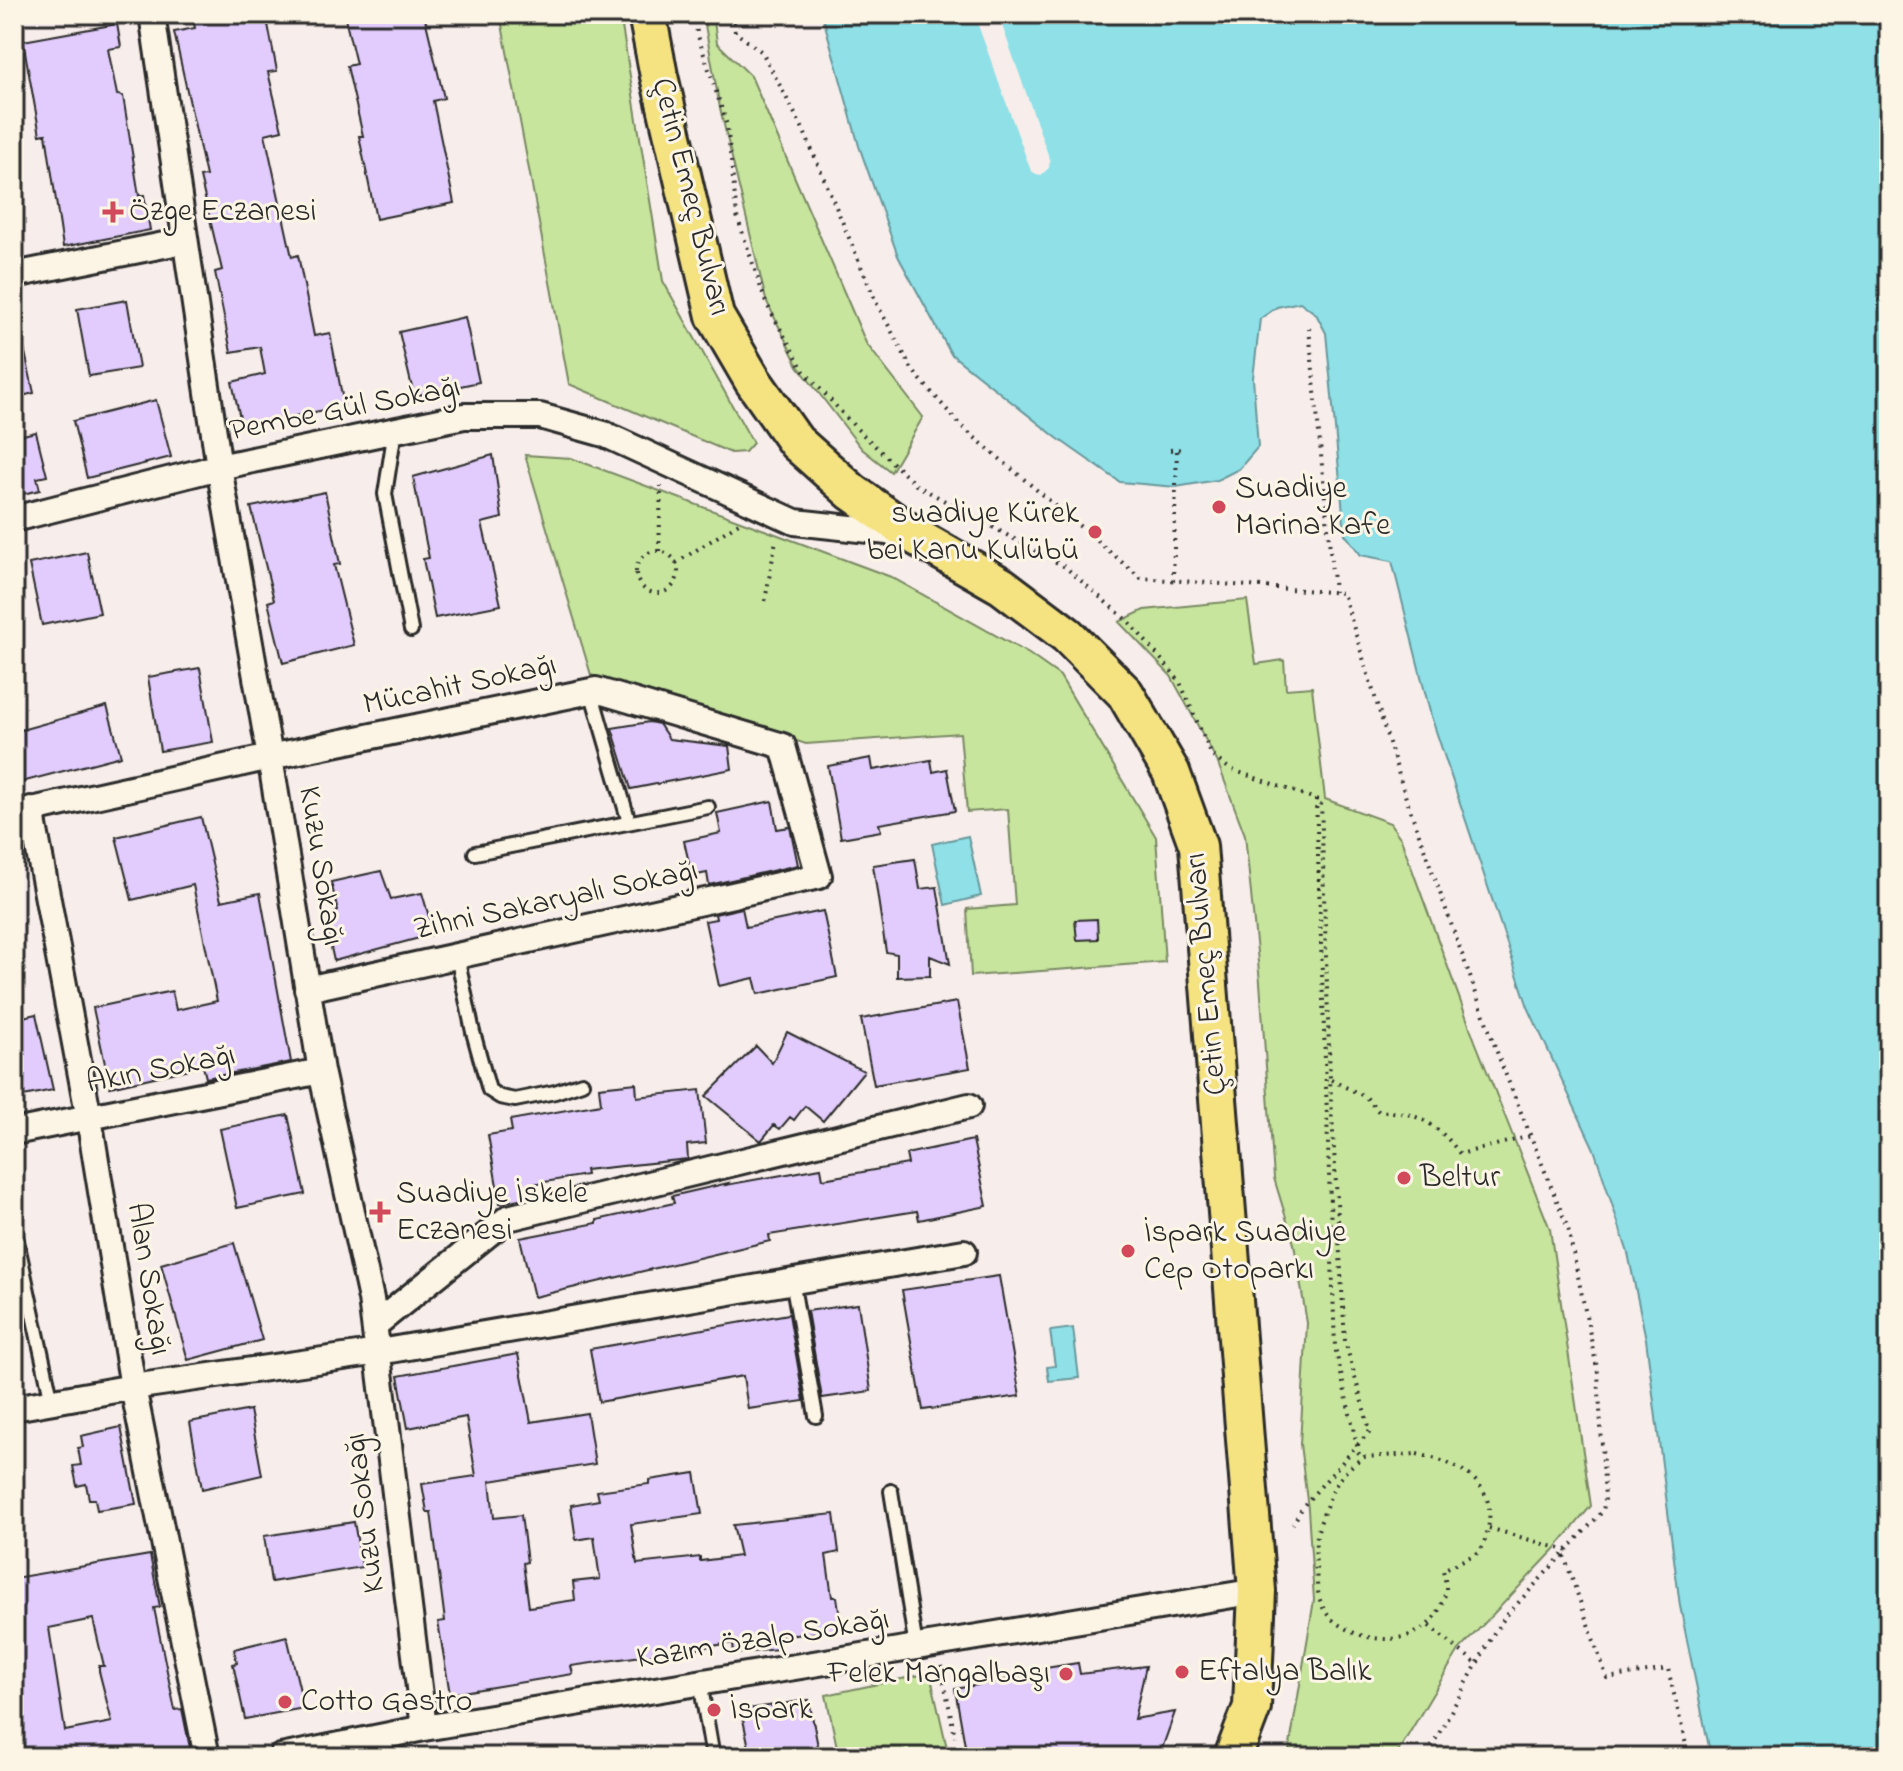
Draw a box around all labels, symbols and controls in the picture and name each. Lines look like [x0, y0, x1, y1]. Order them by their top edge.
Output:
street label: Çetin Emeç Bulvarı [638, 73, 742, 321]
place label: Özge Eczanesi [129, 189, 317, 236]
marker: Özge Eczanesi [104, 203, 122, 221]
street label: Pembe Gül Sokağı [225, 365, 465, 456]
place label: Suadiye Marina Kafe [1235, 466, 1391, 550]
place label: suadiye Kürek bei Kanu Kulübü [867, 491, 1080, 575]
marker: Suadiye Marina Kafe [1210, 498, 1228, 516]
marker: suadiye Kürek bei Kanu Kulübü [1086, 523, 1104, 541]
street label: Mücahit Sokağı [359, 643, 561, 730]
street label: Kuzu Sokağı [283, 783, 356, 949]
street label: Zihni Sakaryalı Sokağı [409, 848, 703, 955]
street label: Çetin Emeç Bulvarı [1173, 851, 1241, 1097]
street label: Akın Sokağı [82, 1033, 240, 1108]
place label: Beltur [1419, 1155, 1500, 1202]
marker: Beltur [1395, 1169, 1413, 1187]
place label: Suadiye İskele Eczanesi [396, 1171, 588, 1255]
street label: Alan Sokağı [112, 1199, 183, 1359]
marker: Suadiye İskele Eczanesi [371, 1203, 389, 1221]
place label: İspark Suadiye Cep Otoparkı [1144, 1210, 1347, 1294]
marker: İspark Suadiye Cep Otoparkı [1119, 1242, 1137, 1260]
street label: Kuzu Sokağı [333, 1430, 400, 1596]
street label: Kazım Özalp Sokağı [633, 1597, 893, 1684]
place label: Eftalya Balık [1198, 1649, 1372, 1696]
place label: Felek Mangalbaşı [826, 1651, 1050, 1698]
marker: Eftalya Balık [1173, 1663, 1191, 1681]
marker: Felek Mangalbaşı [1057, 1665, 1075, 1683]
place label: Cotto Gastro [301, 1679, 472, 1726]
place label: İspark [730, 1687, 813, 1734]
marker: Cotto Gastro [276, 1693, 294, 1711]
marker: İspark [705, 1701, 723, 1719]

